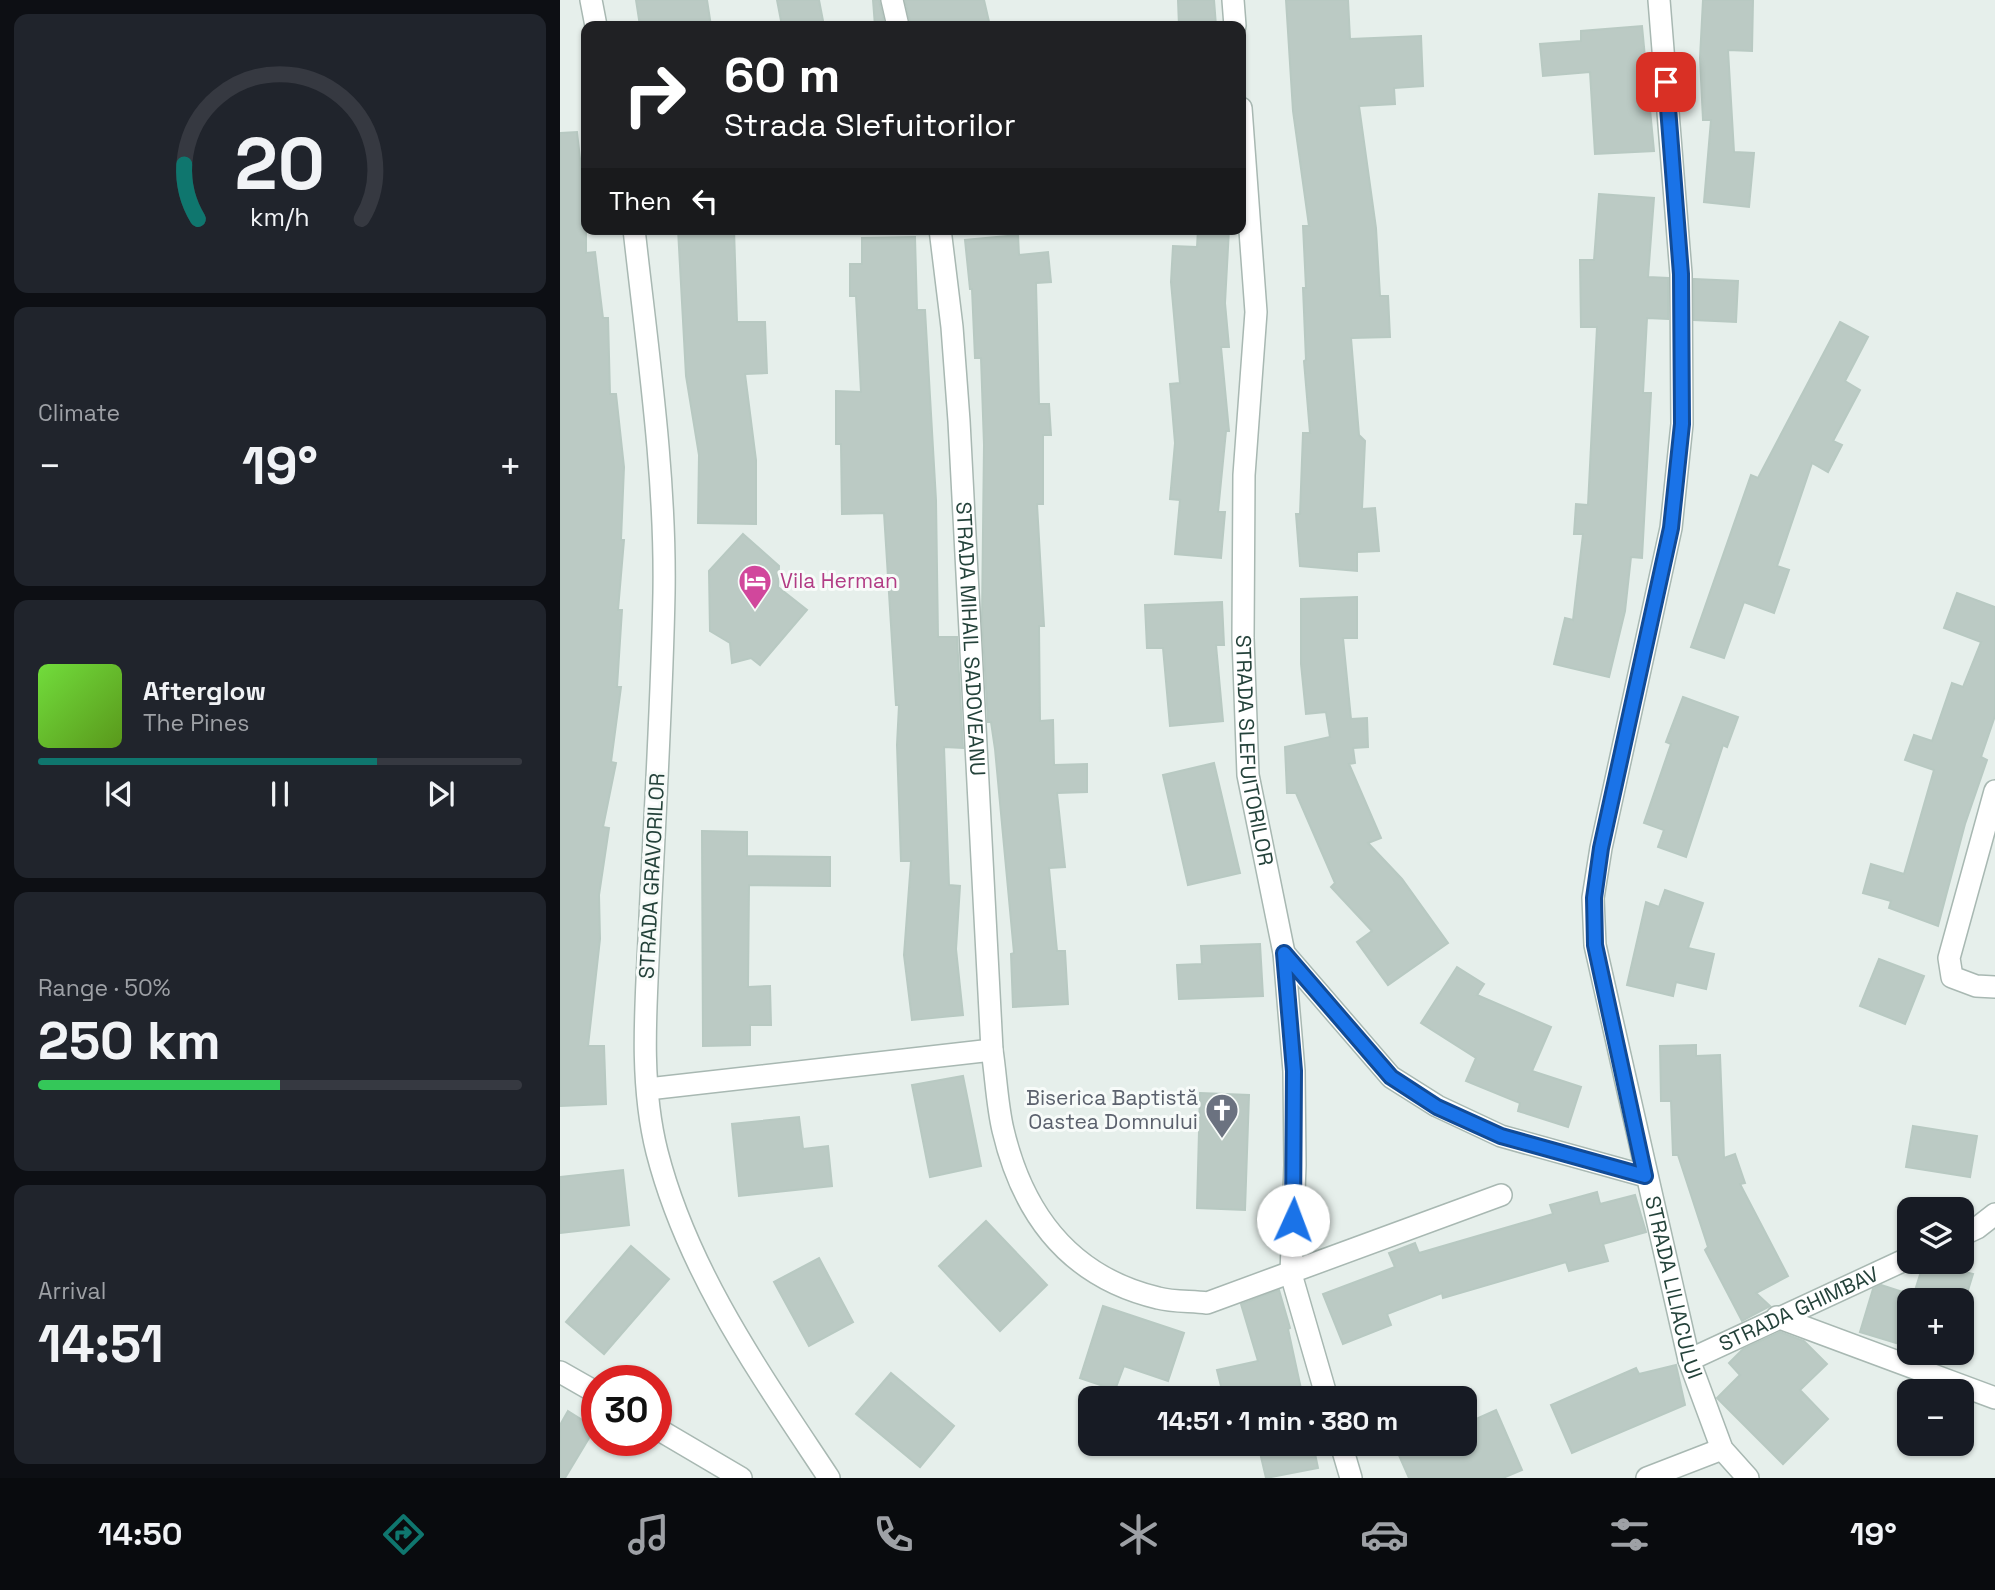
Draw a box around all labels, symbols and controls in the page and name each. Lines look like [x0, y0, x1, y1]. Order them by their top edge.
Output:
text: 60 m [724, 44, 840, 106]
icon: right [609, 49, 700, 140]
pin [1636, 52, 1696, 112]
icon: arrive [1647, 63, 1685, 101]
text: Strada Slefuitorilor [724, 105, 1016, 145]
text: 20 [235, 118, 325, 211]
icon: left [686, 182, 724, 220]
text: Then [609, 184, 672, 218]
text: km/h [250, 201, 310, 233]
text: Climate [38, 398, 120, 428]
text: 19° [242, 433, 318, 499]
text: − [38, 442, 62, 490]
text: + [498, 442, 522, 490]
street label: STRADA MIHAIL SADOVEANU [950, 501, 992, 777]
hotel icon: Vila Herman [736, 562, 774, 611]
place label: Vila Herman [780, 567, 898, 594]
street label: STRADA SLEFUITORILOR [1230, 634, 1280, 868]
text: Afterglow [143, 674, 266, 708]
text: The Pines [143, 708, 249, 738]
street label: STRADA GRAVORILOR [633, 772, 670, 979]
icon: previous [100, 775, 138, 813]
icon: pause [261, 775, 299, 813]
icon: next [422, 775, 460, 813]
text: Range · 50% [38, 973, 171, 1003]
text: 250 km [38, 1008, 221, 1074]
place label: Biserica Baptistă Oastea Domnului [1026, 1084, 1198, 1135]
church icon: Biserica Baptistă Oastea Domnului [1203, 1091, 1241, 1140]
position arrow [1256, 1183, 1330, 1257]
street label: STRADA LILIACULUI [1639, 1193, 1709, 1383]
map controls [1897, 1197, 1974, 1456]
button: layers [1897, 1197, 1974, 1274]
street label: STRADA GHIMBAV [1714, 1260, 1883, 1357]
text: Arrival [38, 1276, 106, 1306]
button: + [1897, 1288, 1974, 1365]
text: 14:51 [38, 1311, 164, 1377]
speed limit sign: 30 [581, 1365, 672, 1456]
button: − [1897, 1379, 1974, 1456]
text: 14:51 · 1 min · 380 m [1157, 1404, 1398, 1438]
icon: directions [379, 1510, 428, 1559]
icon: music [624, 1510, 673, 1559]
icon: phone [869, 1510, 918, 1559]
icon: climate [1114, 1510, 1163, 1559]
icon: car [1360, 1510, 1409, 1559]
icon: filters [1605, 1510, 1654, 1559]
text: 14:50 [98, 1514, 182, 1554]
text: 19° [1850, 1514, 1897, 1554]

